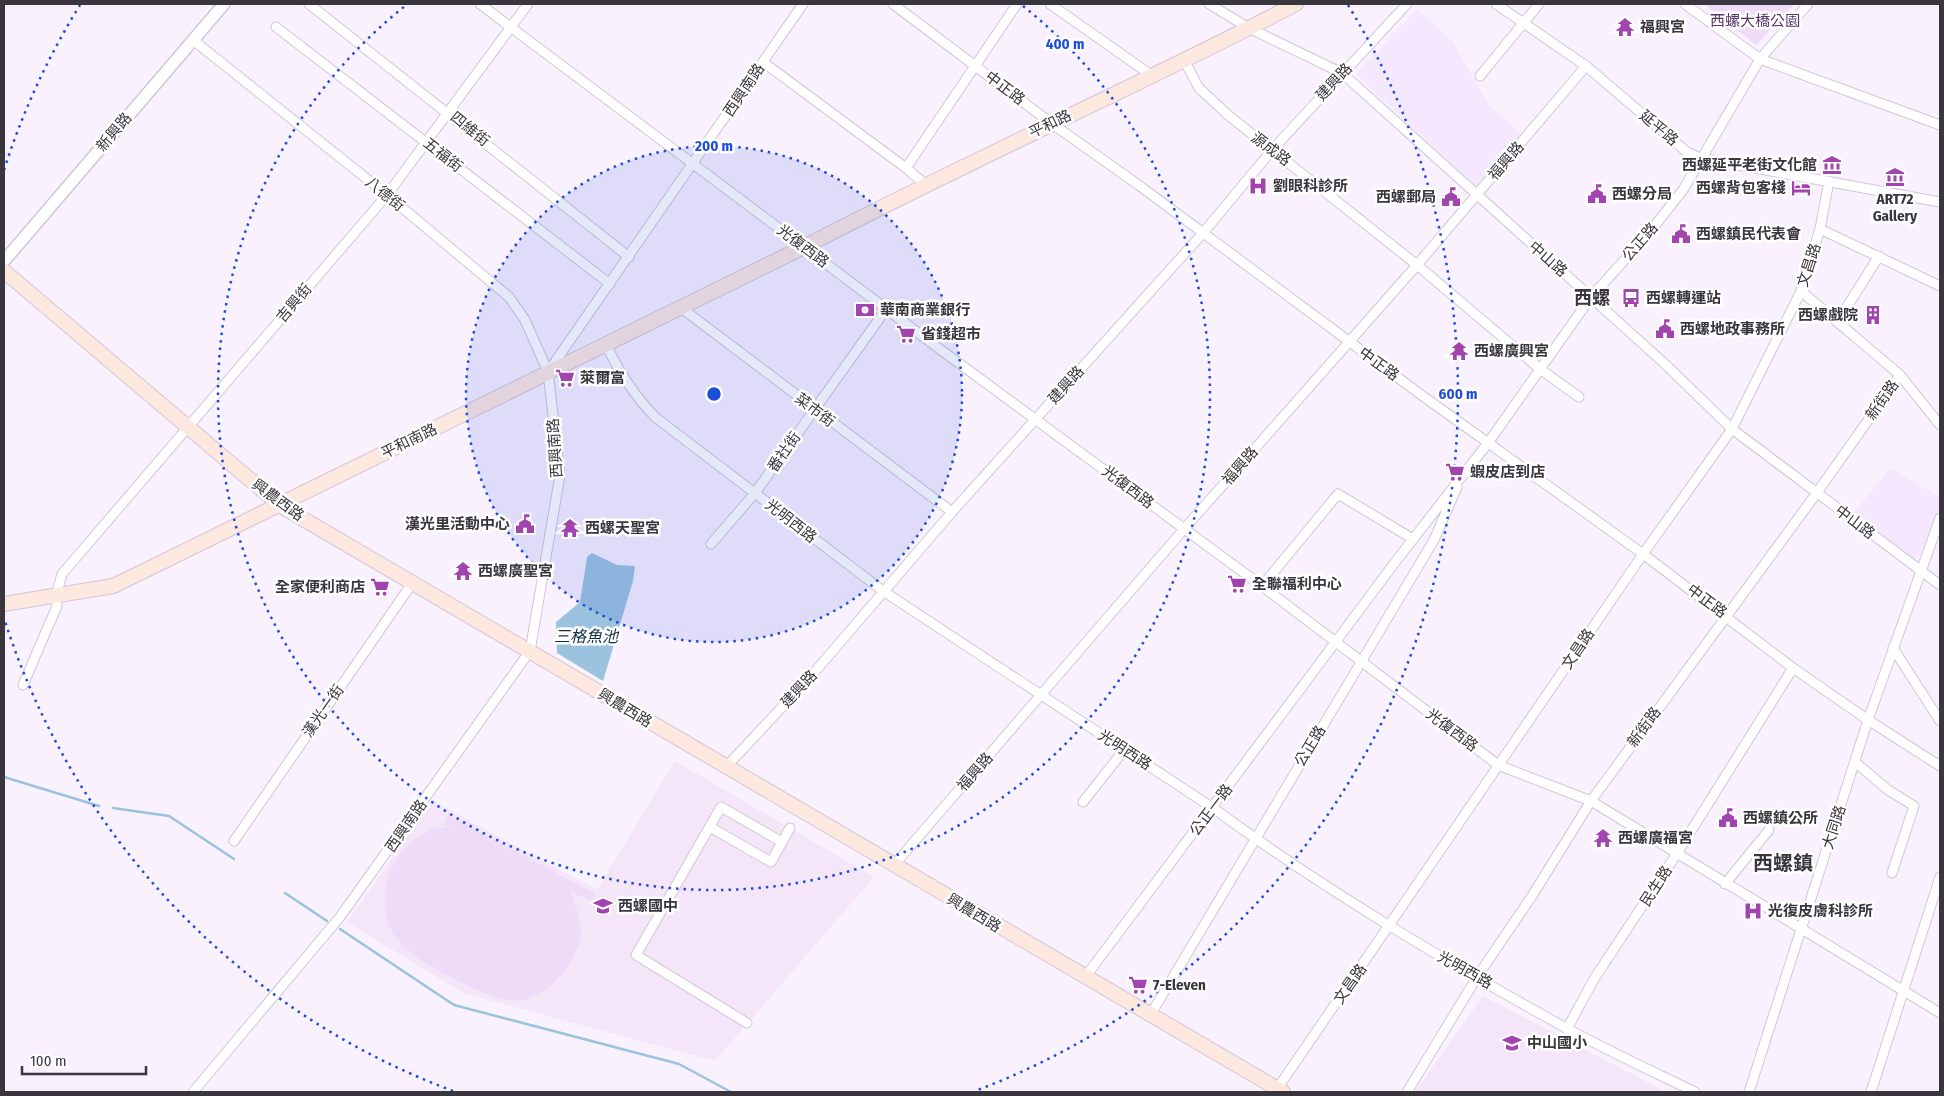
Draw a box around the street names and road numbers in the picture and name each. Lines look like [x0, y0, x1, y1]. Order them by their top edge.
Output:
street label: 建興路 [1312, 59, 1356, 105]
street label: 西興南路 [720, 60, 768, 120]
street label: 中正路 [982, 67, 1028, 109]
street label: 平和路 [1026, 106, 1074, 142]
street label: 延平路 [1636, 107, 1682, 149]
street label: 四維街 [447, 108, 493, 150]
street label: 新興路 [93, 109, 135, 155]
street label: 源成路 [1248, 128, 1294, 170]
street label: 五福街 [420, 134, 466, 176]
street label: 福興路 [1484, 138, 1528, 184]
street label: 八德街 [362, 173, 408, 215]
street label: 公正路 [1618, 219, 1662, 265]
street label: 光復西路 [774, 221, 832, 271]
street label: 中山路 [1525, 237, 1571, 281]
street label: 文昌路 [1793, 241, 1825, 289]
street label: 吉興街 [273, 280, 315, 326]
street label: 中正路 [1356, 343, 1402, 385]
street label: 建興路 [1044, 362, 1088, 408]
street label: 新街路 [1862, 376, 1902, 424]
street label: 菜市街 [792, 389, 838, 431]
street label: 西興南路 [544, 417, 566, 479]
street label: 平和南路 [378, 420, 440, 462]
street label: 番社街 [764, 428, 804, 476]
street label: 福興路 [1218, 443, 1262, 489]
street label: 光復西路 [1099, 462, 1157, 512]
street label: 興農西路 [248, 475, 308, 525]
street label: 光明西路 [762, 495, 820, 547]
street label: 中山路 [1832, 501, 1878, 543]
street label: 中正路 [1684, 580, 1730, 622]
street label: 文昌路 [1558, 625, 1598, 673]
street label: 建興路 [777, 666, 821, 712]
street label: 漢光一街 [298, 681, 348, 741]
street label: 興農西路 [595, 685, 655, 731]
street label: 新街路 [1623, 704, 1665, 750]
street label: 光復西路 [1423, 705, 1481, 755]
street label: 公正路 [1291, 722, 1329, 770]
street label: 光明西路 [1095, 726, 1155, 774]
street label: 福興路 [953, 749, 997, 795]
street label: 公正一路 [1186, 781, 1236, 839]
street label: 西興南路 [381, 796, 431, 856]
street label: 大同路 [1818, 803, 1850, 851]
street label: 民生路 [1636, 862, 1676, 910]
street label: 興農西路 [944, 890, 1004, 936]
street label: 光明西路 [1434, 948, 1496, 992]
street label: 文昌路 [1330, 960, 1370, 1008]

